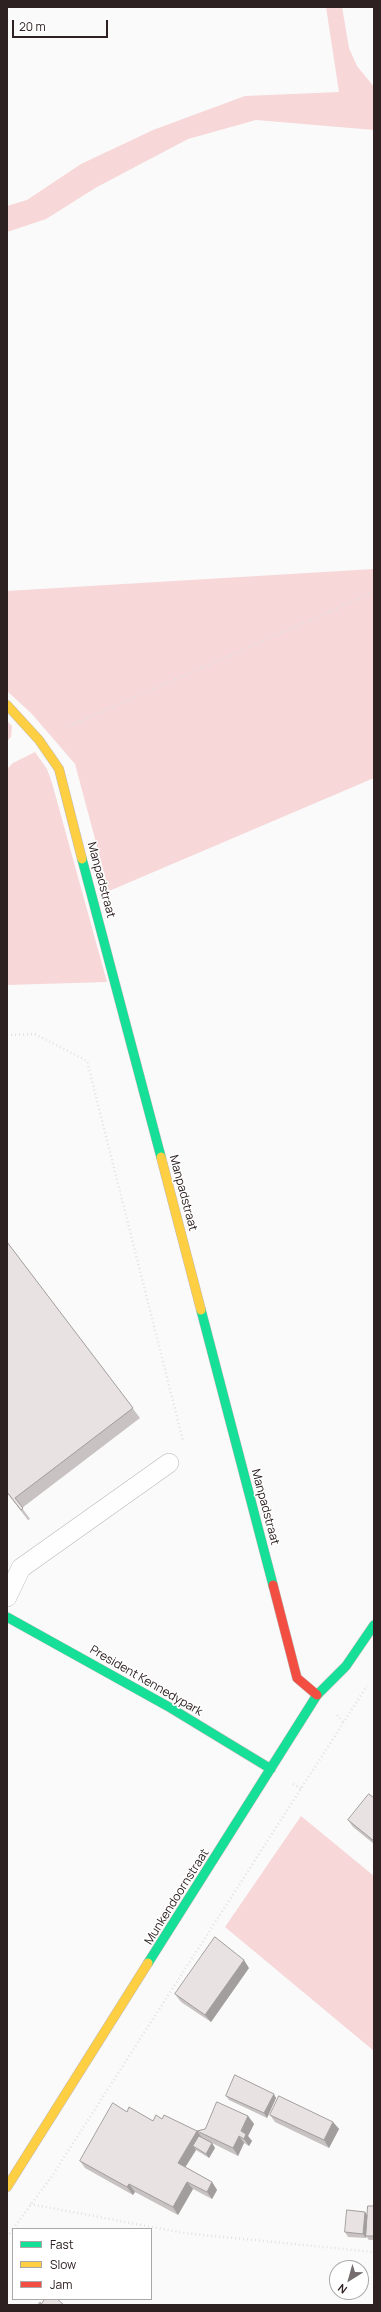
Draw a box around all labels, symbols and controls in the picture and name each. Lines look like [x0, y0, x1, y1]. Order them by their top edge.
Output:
scale bar [14, 12, 110, 38]
text: 20 m [19, 18, 46, 35]
street label: Manpadstraat [84, 840, 118, 920]
street label: Manpadstraat [166, 1153, 200, 1233]
street label: Manpadstraat [248, 1467, 282, 1547]
street label: President Kennedypark [87, 1643, 205, 1719]
street label: Munkendoornstraat [142, 1846, 212, 1948]
legend [12, 2228, 152, 2300]
text: Fast [50, 2236, 74, 2253]
text: Slow [50, 2256, 76, 2273]
north arrow [329, 2260, 369, 2300]
text: Jam [50, 2276, 72, 2293]
text: N [334, 2281, 350, 2298]

